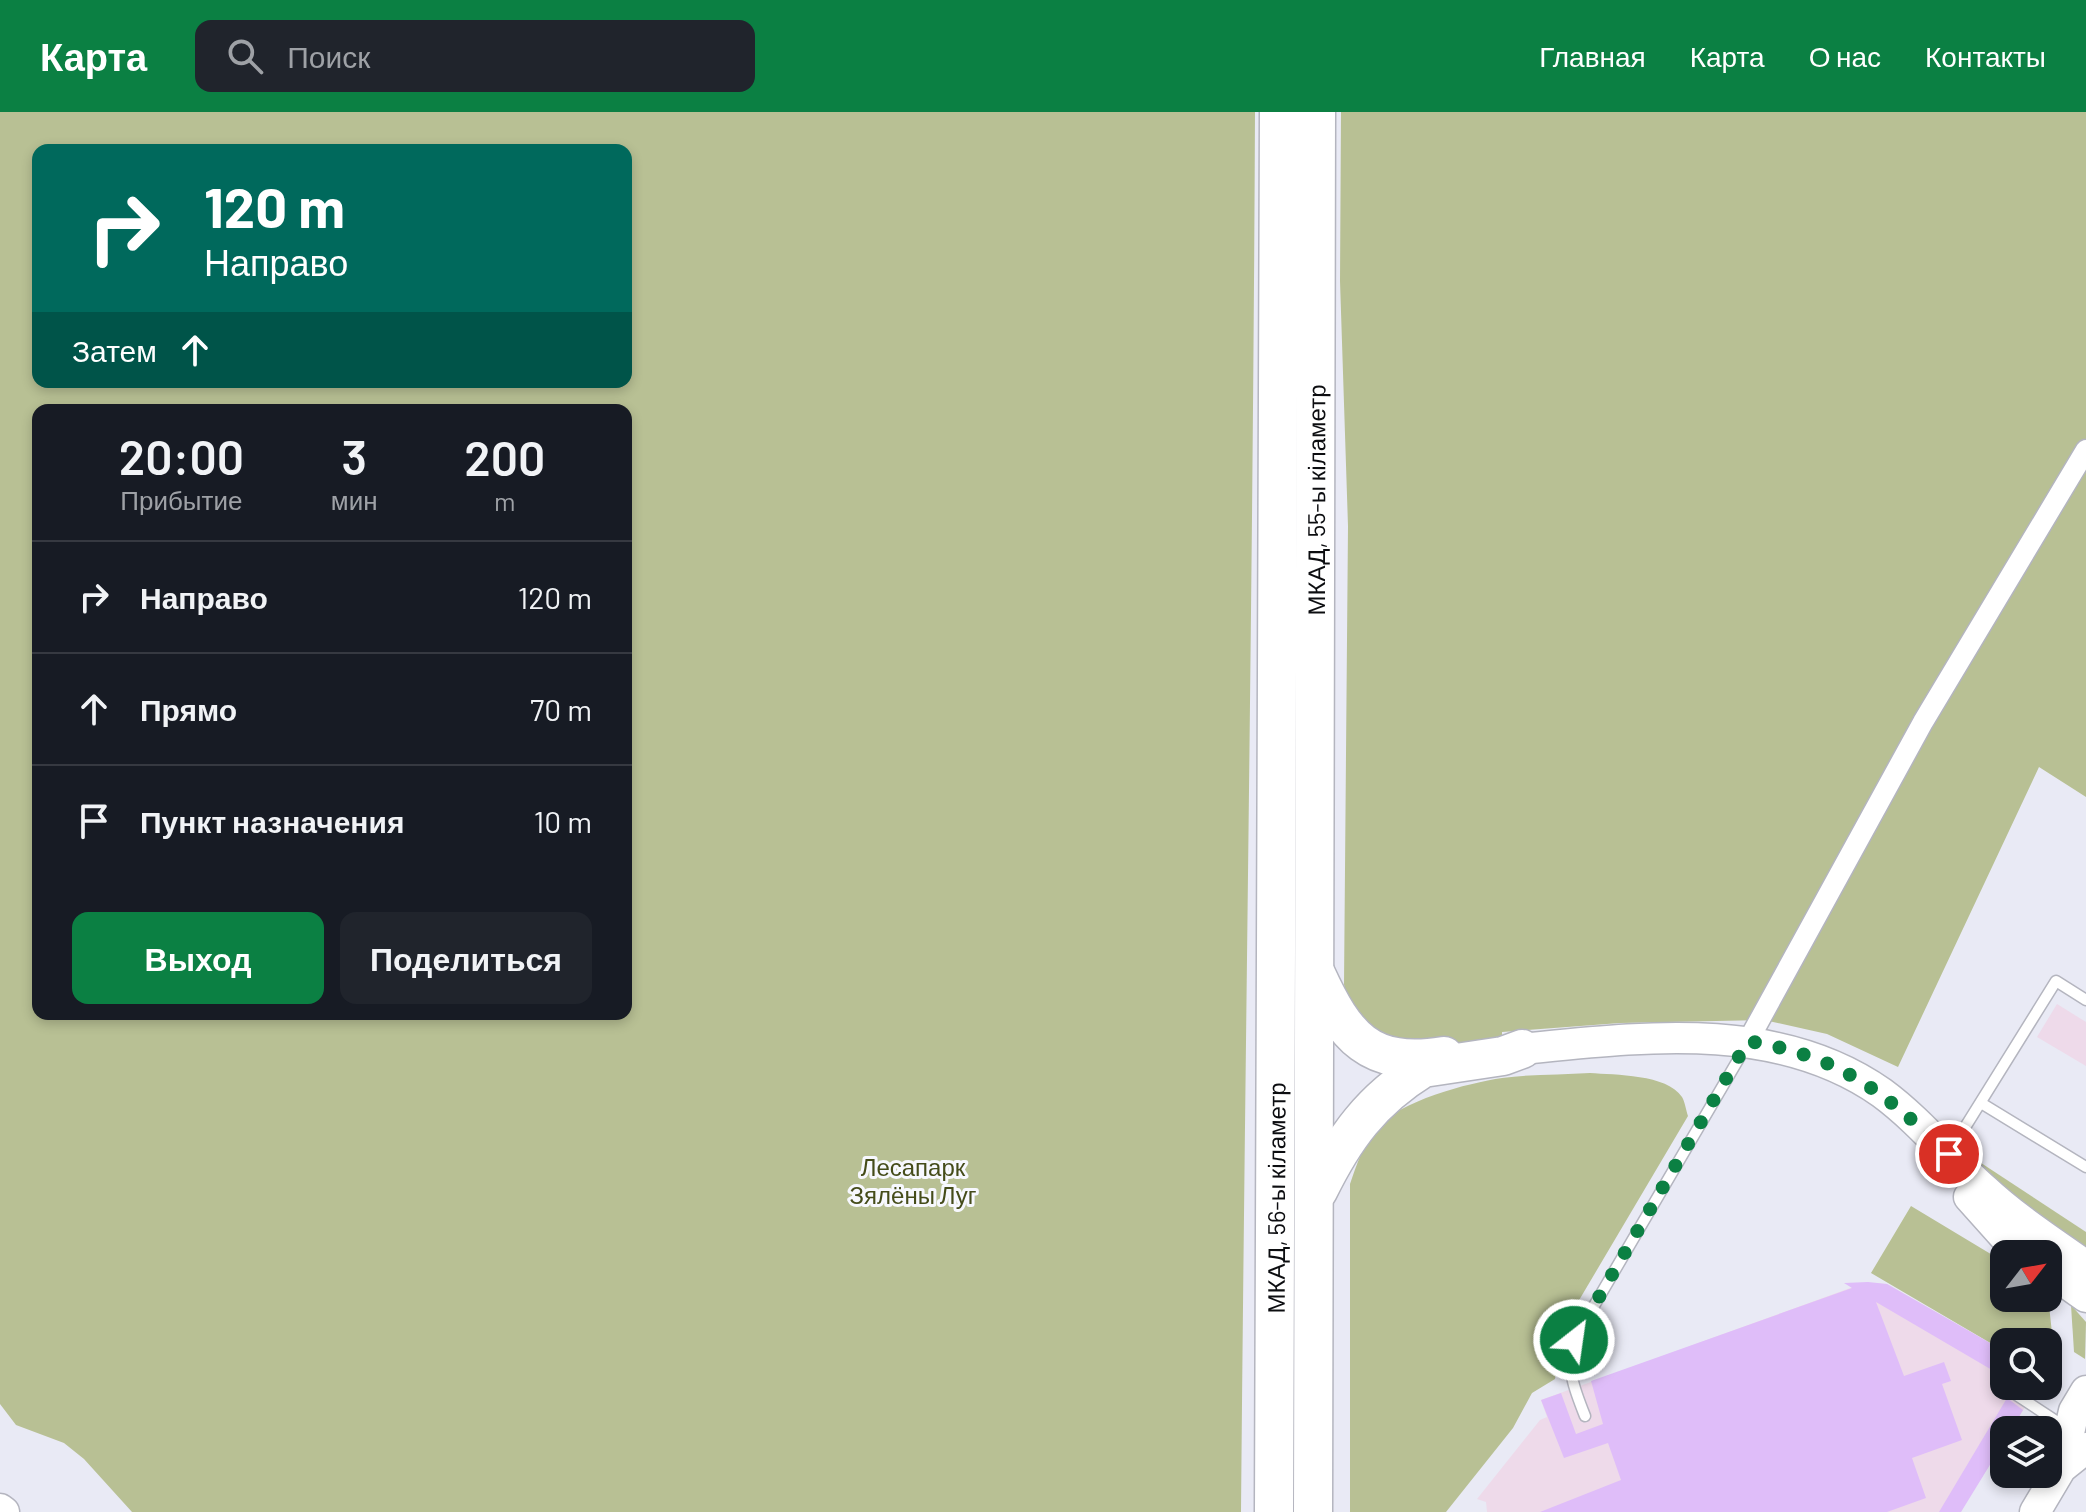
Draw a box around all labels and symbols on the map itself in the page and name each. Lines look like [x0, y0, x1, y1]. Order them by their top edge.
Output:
street label: МКАД, 55-ы кіламетр [1300, 384, 1330, 616]
street label: МКАД, 56-ы кіламетр [1260, 1082, 1290, 1314]
pin [1915, 1120, 1983, 1188]
park label: Лесапарк Зялёны Луг [850, 1152, 977, 1209]
north arrow [1990, 1240, 2062, 1312]
position arrow [1532, 1298, 1616, 1382]

